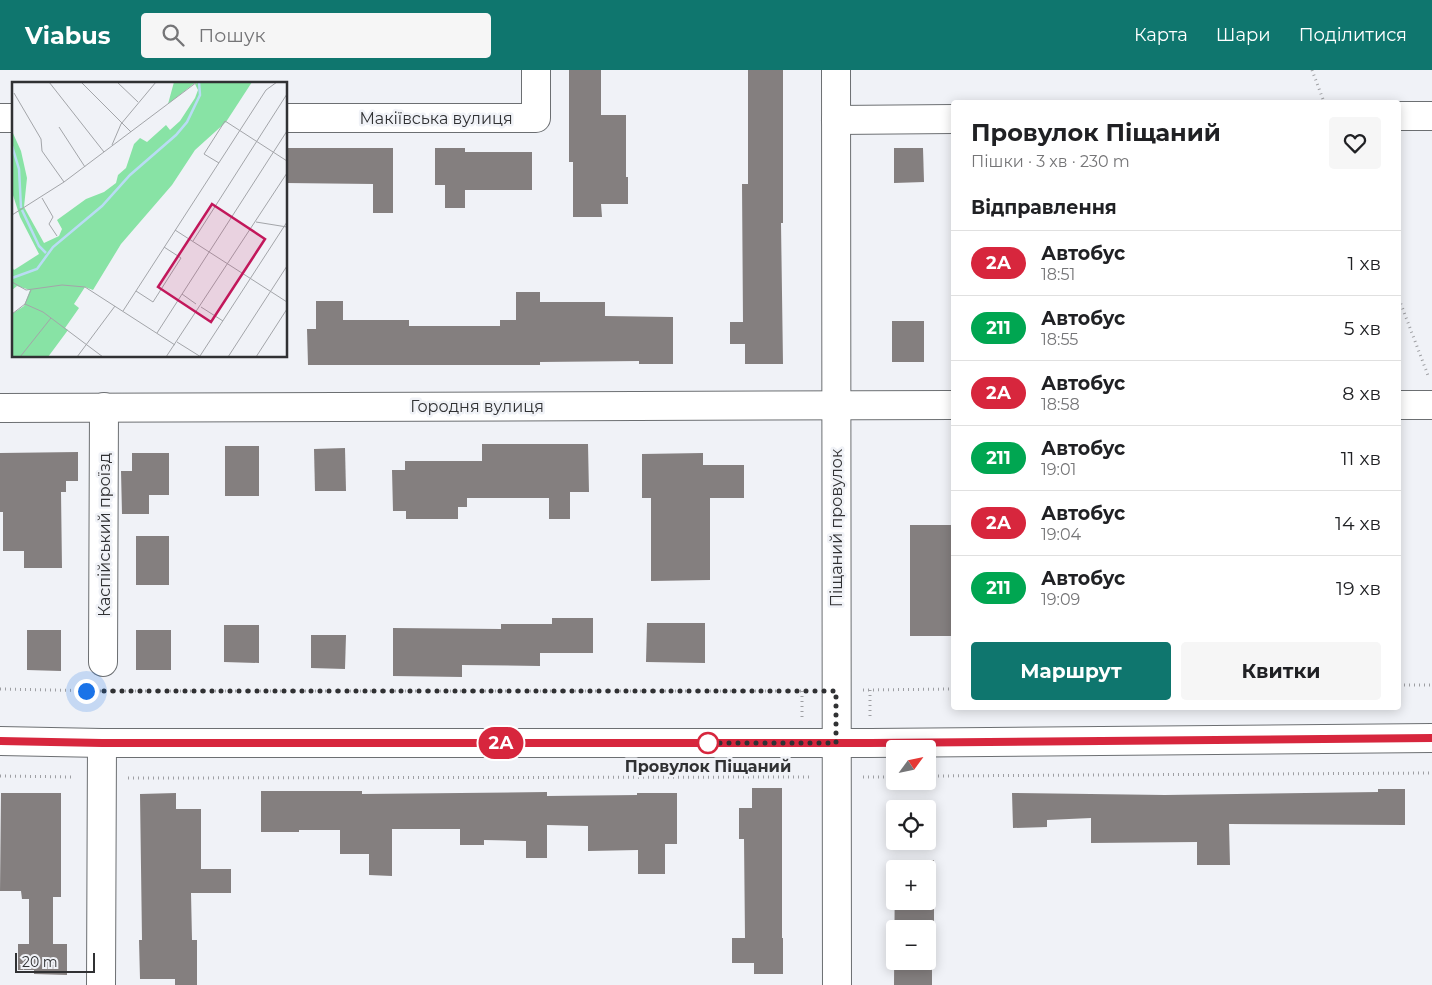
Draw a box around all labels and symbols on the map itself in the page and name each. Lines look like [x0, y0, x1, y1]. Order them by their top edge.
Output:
inset map [12, 82, 288, 358]
street label: Макіївська вулиця [359, 109, 513, 128]
street label: Городня вулиця [410, 397, 544, 416]
street label: Піщаний провулок [827, 448, 846, 607]
street label: Каспійський проїзд [95, 453, 114, 617]
your location [74, 679, 99, 704]
line badge: 2А [478, 727, 524, 759]
marker: Провулок Піщаний [697, 732, 719, 754]
north arrow [886, 740, 936, 790]
place label: Провулок Піщаний [625, 757, 791, 776]
scale bar [15, 950, 95, 973]

